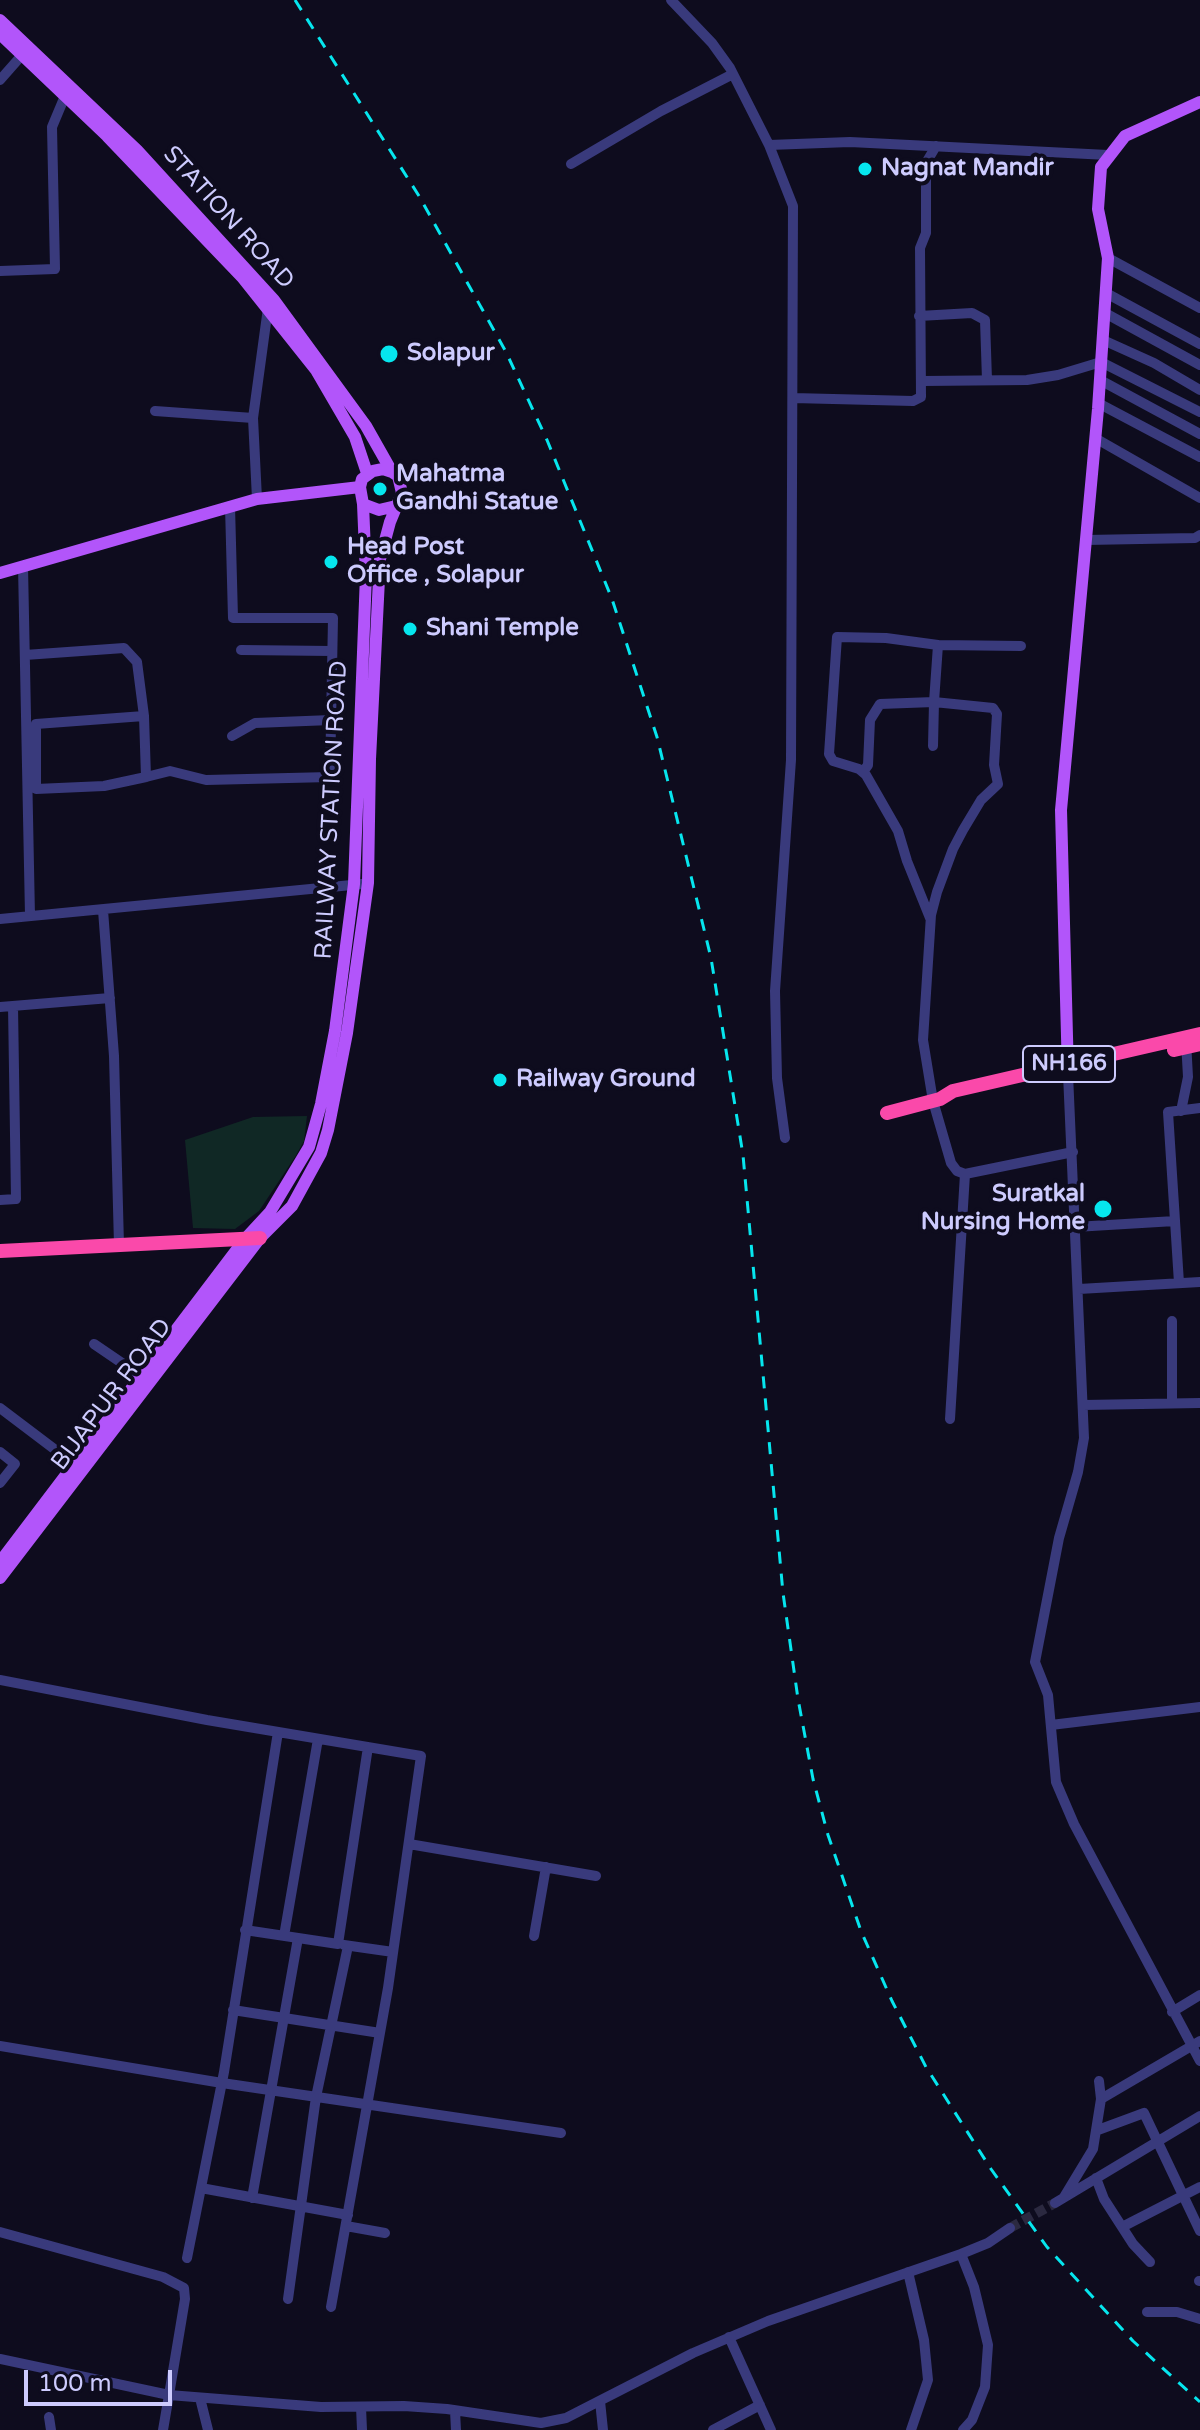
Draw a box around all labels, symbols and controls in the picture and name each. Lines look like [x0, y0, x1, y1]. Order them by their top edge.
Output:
street label: STATION ROAD [156, 141, 300, 295]
place label: Nagnat Mandir [881, 155, 1054, 183]
marker: Nagnat Mandir [856, 160, 874, 178]
place label: Solapur [407, 340, 495, 368]
marker: Solapur [378, 343, 400, 365]
place label: Mahatma Gandhi Statue [396, 461, 558, 517]
marker: Mahatma Gandhi Statue [371, 480, 389, 498]
place label: Head Post Office , Solapur [347, 534, 524, 590]
marker: Head Post Office , Solapur [322, 553, 340, 571]
place label: Shani Temple [426, 615, 579, 643]
marker: Shani Temple [401, 620, 419, 638]
street label: RAILWAY STATION ROAD [310, 660, 354, 960]
road number: NH166 [1023, 1046, 1115, 1082]
place label: Railway Ground [516, 1066, 696, 1094]
marker: Railway Ground [491, 1071, 509, 1089]
place label: Suratkal Nursing Home [921, 1181, 1085, 1237]
marker: Suratkal Nursing Home [1092, 1198, 1114, 1220]
street label: BIJAPUR ROAD [46, 1314, 178, 1476]
scale bar [28, 2354, 176, 2404]
text: 100 m [38, 2369, 112, 2398]

